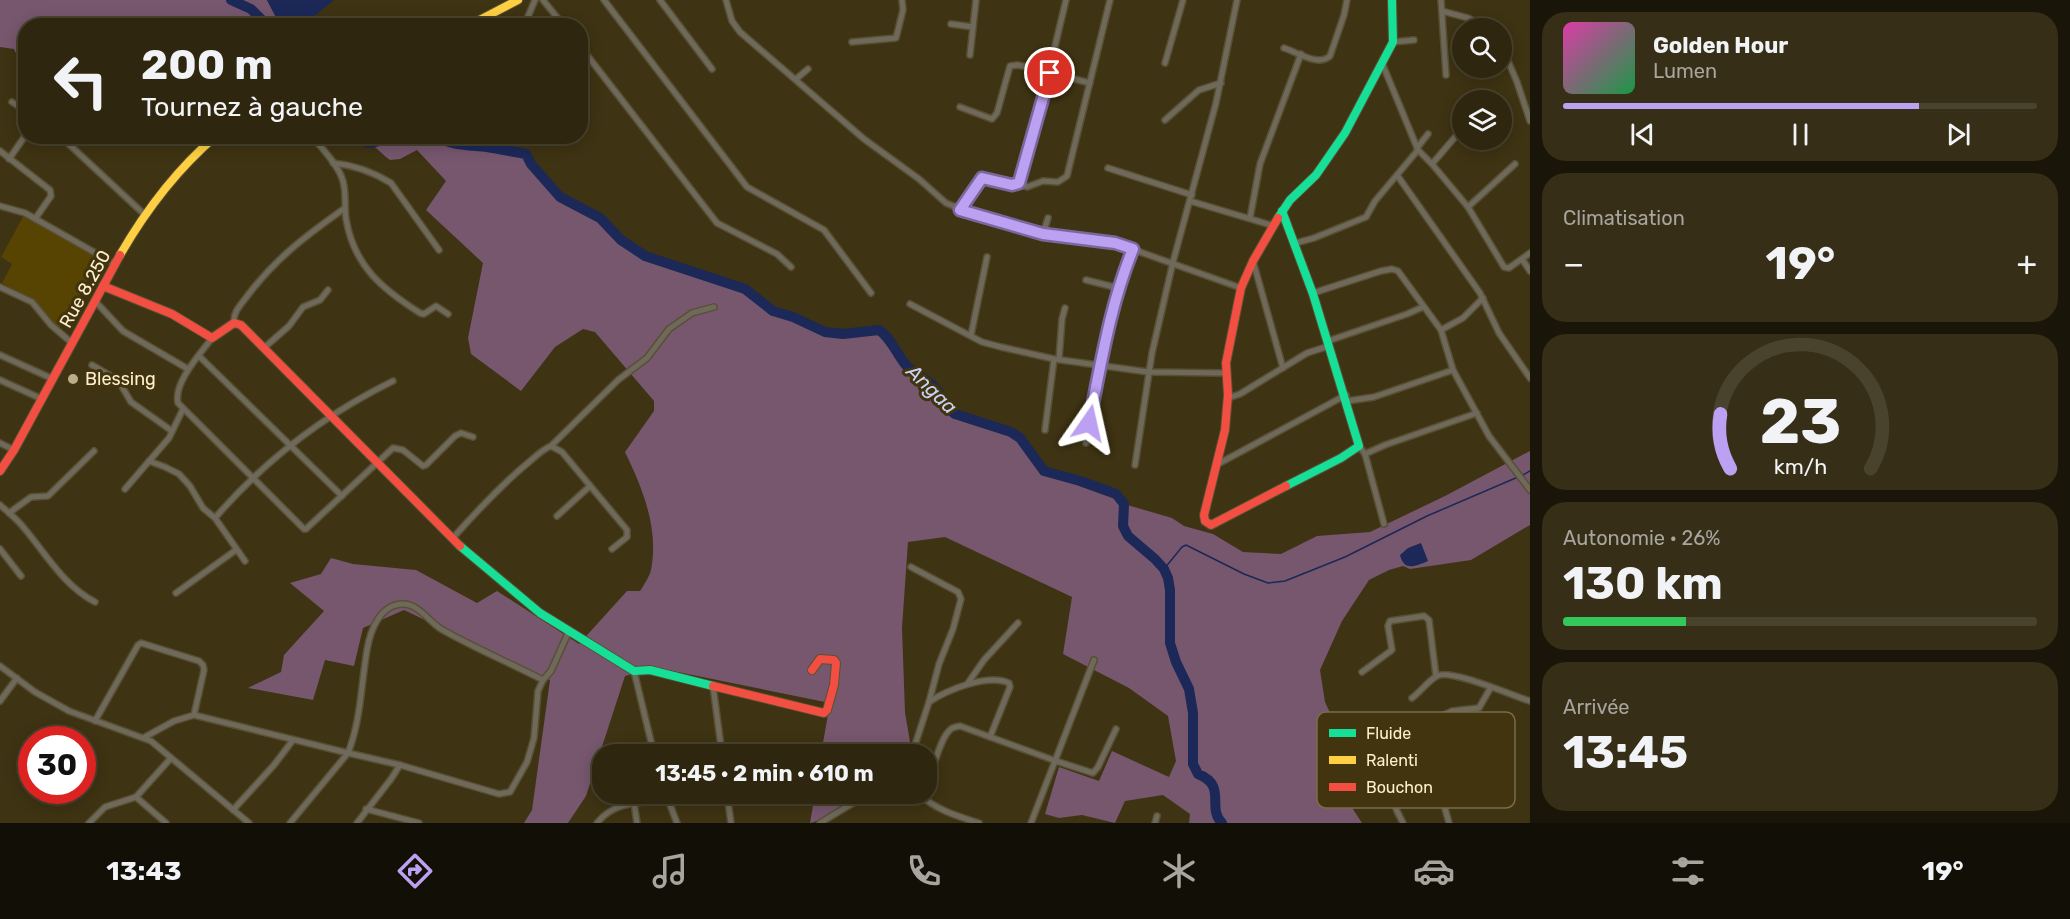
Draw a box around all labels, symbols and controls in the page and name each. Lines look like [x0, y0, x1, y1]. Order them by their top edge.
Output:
map controls [1452, 18, 1512, 150]
button: search [1452, 18, 1512, 78]
text: Golden Hour [1653, 32, 1788, 59]
text: 200 m [141, 40, 273, 90]
icon: left [42, 42, 120, 120]
pin [1024, 47, 1075, 98]
icon: arrive [1033, 56, 1066, 89]
text: Lumen [1653, 59, 1717, 83]
button: layers [1452, 90, 1512, 150]
text: Tournez à gauche [141, 91, 363, 123]
icon: previous [1626, 118, 1659, 151]
icon: pause [1784, 118, 1817, 151]
icon: next [1942, 118, 1975, 151]
text: Climatisation [1563, 206, 1685, 230]
text: 19° [1766, 237, 1835, 290]
text: − [1563, 244, 1584, 283]
text: + [2016, 244, 2037, 283]
street label: Rue 8.250 [55, 246, 115, 332]
water label: Angaa [901, 359, 962, 419]
place label: Blessing [85, 368, 156, 390]
marker: Blessing [66, 372, 80, 386]
text: 23 [1759, 385, 1841, 459]
position arrow [1057, 391, 1121, 455]
text: km/h [1773, 454, 1827, 479]
text: Autonomie · 26% [1563, 526, 1720, 550]
text: 130 km [1563, 557, 1723, 610]
text: Arrivée [1563, 695, 1630, 719]
legend [1317, 712, 1515, 808]
text: Fluide [1366, 724, 1411, 743]
speed limit sign: 30 [18, 726, 96, 804]
text: 13:45 [1563, 726, 1688, 779]
text: Ralenti [1366, 751, 1418, 770]
text: 13:45 · 2 min · 610 m [655, 760, 874, 787]
text: Bouchon [1366, 778, 1433, 797]
icon: directions [394, 850, 436, 892]
icon: music [649, 850, 691, 892]
icon: phone [903, 850, 945, 892]
icon: climate [1158, 850, 1200, 892]
icon: car [1413, 850, 1455, 892]
icon: filters [1667, 850, 1709, 892]
text: 13:43 [106, 855, 182, 887]
text: 19° [1922, 855, 1964, 887]

